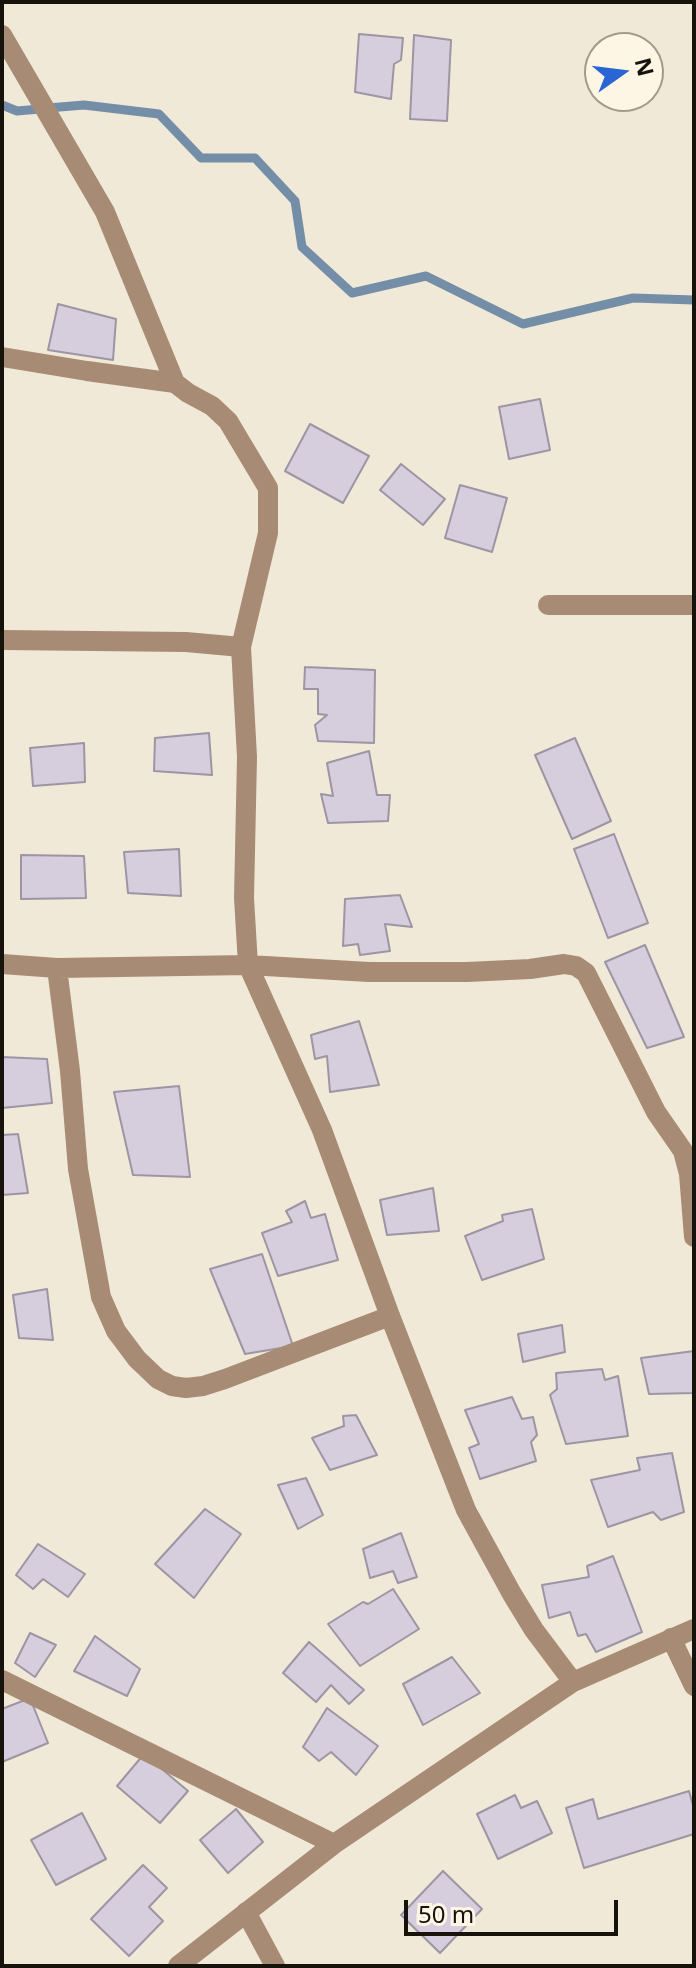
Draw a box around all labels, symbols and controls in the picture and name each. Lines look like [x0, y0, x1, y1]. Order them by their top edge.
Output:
north arrow [584, 32, 664, 112]
text: N [629, 54, 662, 79]
scale bar [408, 1884, 622, 1934]
text: 50 m [418, 1897, 474, 1930]

